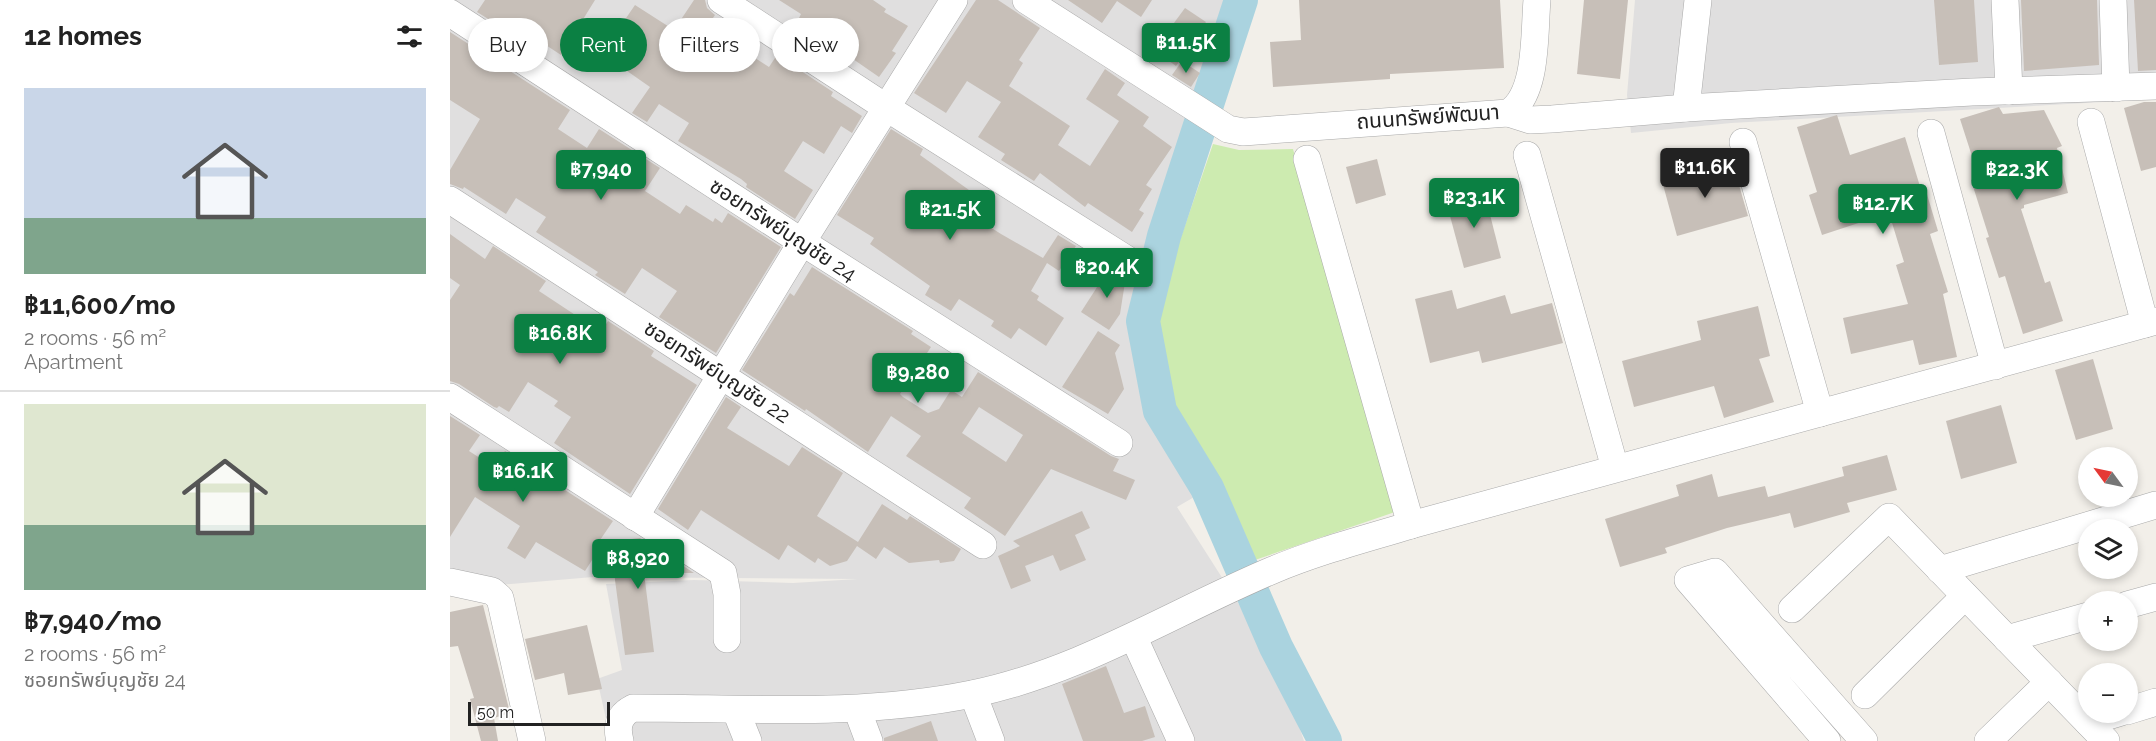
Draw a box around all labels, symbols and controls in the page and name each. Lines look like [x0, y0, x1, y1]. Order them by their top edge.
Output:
chip: Buy [468, 18, 548, 72]
chip: Rent [560, 18, 647, 72]
chip: Filters [659, 18, 760, 72]
chip: New [772, 18, 859, 72]
icon: filters [393, 20, 426, 53]
text: 12 homes [24, 21, 142, 51]
pin: ฿11.5K [1137, 23, 1235, 74]
text: ฿11.5K [1156, 30, 1216, 54]
street label: ถนนทรัพย์พัฒนา [1356, 99, 1500, 134]
icon: home [171, 127, 279, 235]
pin: ฿11.6K [1656, 148, 1754, 199]
pin: ฿7,940 [552, 150, 650, 201]
pin: ฿22.3K [1968, 150, 2066, 201]
text: ฿11.6K [1674, 155, 1736, 179]
text: ฿7,940 [570, 157, 632, 181]
text: ฿22.3K [1985, 157, 2049, 181]
street label: ซอยทรัพย์บุญชัย 24 [705, 173, 861, 287]
pin: ฿23.1K [1425, 178, 1523, 229]
pin: ฿12.7K [1834, 184, 1932, 235]
text: ฿23.1K [1443, 185, 1505, 209]
pin: ฿21.5K [901, 190, 999, 241]
text: ฿12.7K [1852, 191, 1914, 215]
text: ฿21.5K [919, 197, 981, 221]
pin: ฿20.4K [1058, 248, 1156, 299]
text: ฿20.4K [1075, 255, 1139, 279]
text: ฿11,600/mo [24, 290, 176, 320]
pin: ฿16.8K [511, 314, 609, 365]
street label: ซอยทรัพย์บุญชัย 22 [639, 315, 795, 429]
text: ฿16.8K [528, 321, 592, 345]
text: 2 rooms · 56 m² [24, 326, 166, 350]
text: Apartment [24, 350, 123, 374]
pin: ฿9,280 [869, 353, 967, 404]
text: ฿9,280 [886, 360, 950, 384]
icon: home [171, 443, 279, 551]
north arrow [2078, 447, 2138, 507]
map controls [2078, 447, 2138, 723]
pin: ฿16.1K [474, 452, 572, 503]
text: ฿16.1K [492, 459, 554, 483]
button: layers [2078, 519, 2138, 579]
pin: ฿8,920 [589, 539, 687, 590]
text: ฿8,920 [606, 546, 670, 570]
button: + [2078, 591, 2138, 651]
text: ฿7,940/mo [24, 606, 161, 636]
text: 2 rooms · 56 m² [24, 642, 166, 666]
button: − [2078, 663, 2138, 723]
text: ซอยทรัพย์บุญชัย 24 [24, 668, 186, 692]
scale bar [468, 699, 610, 726]
text: 50 m [477, 703, 514, 722]

